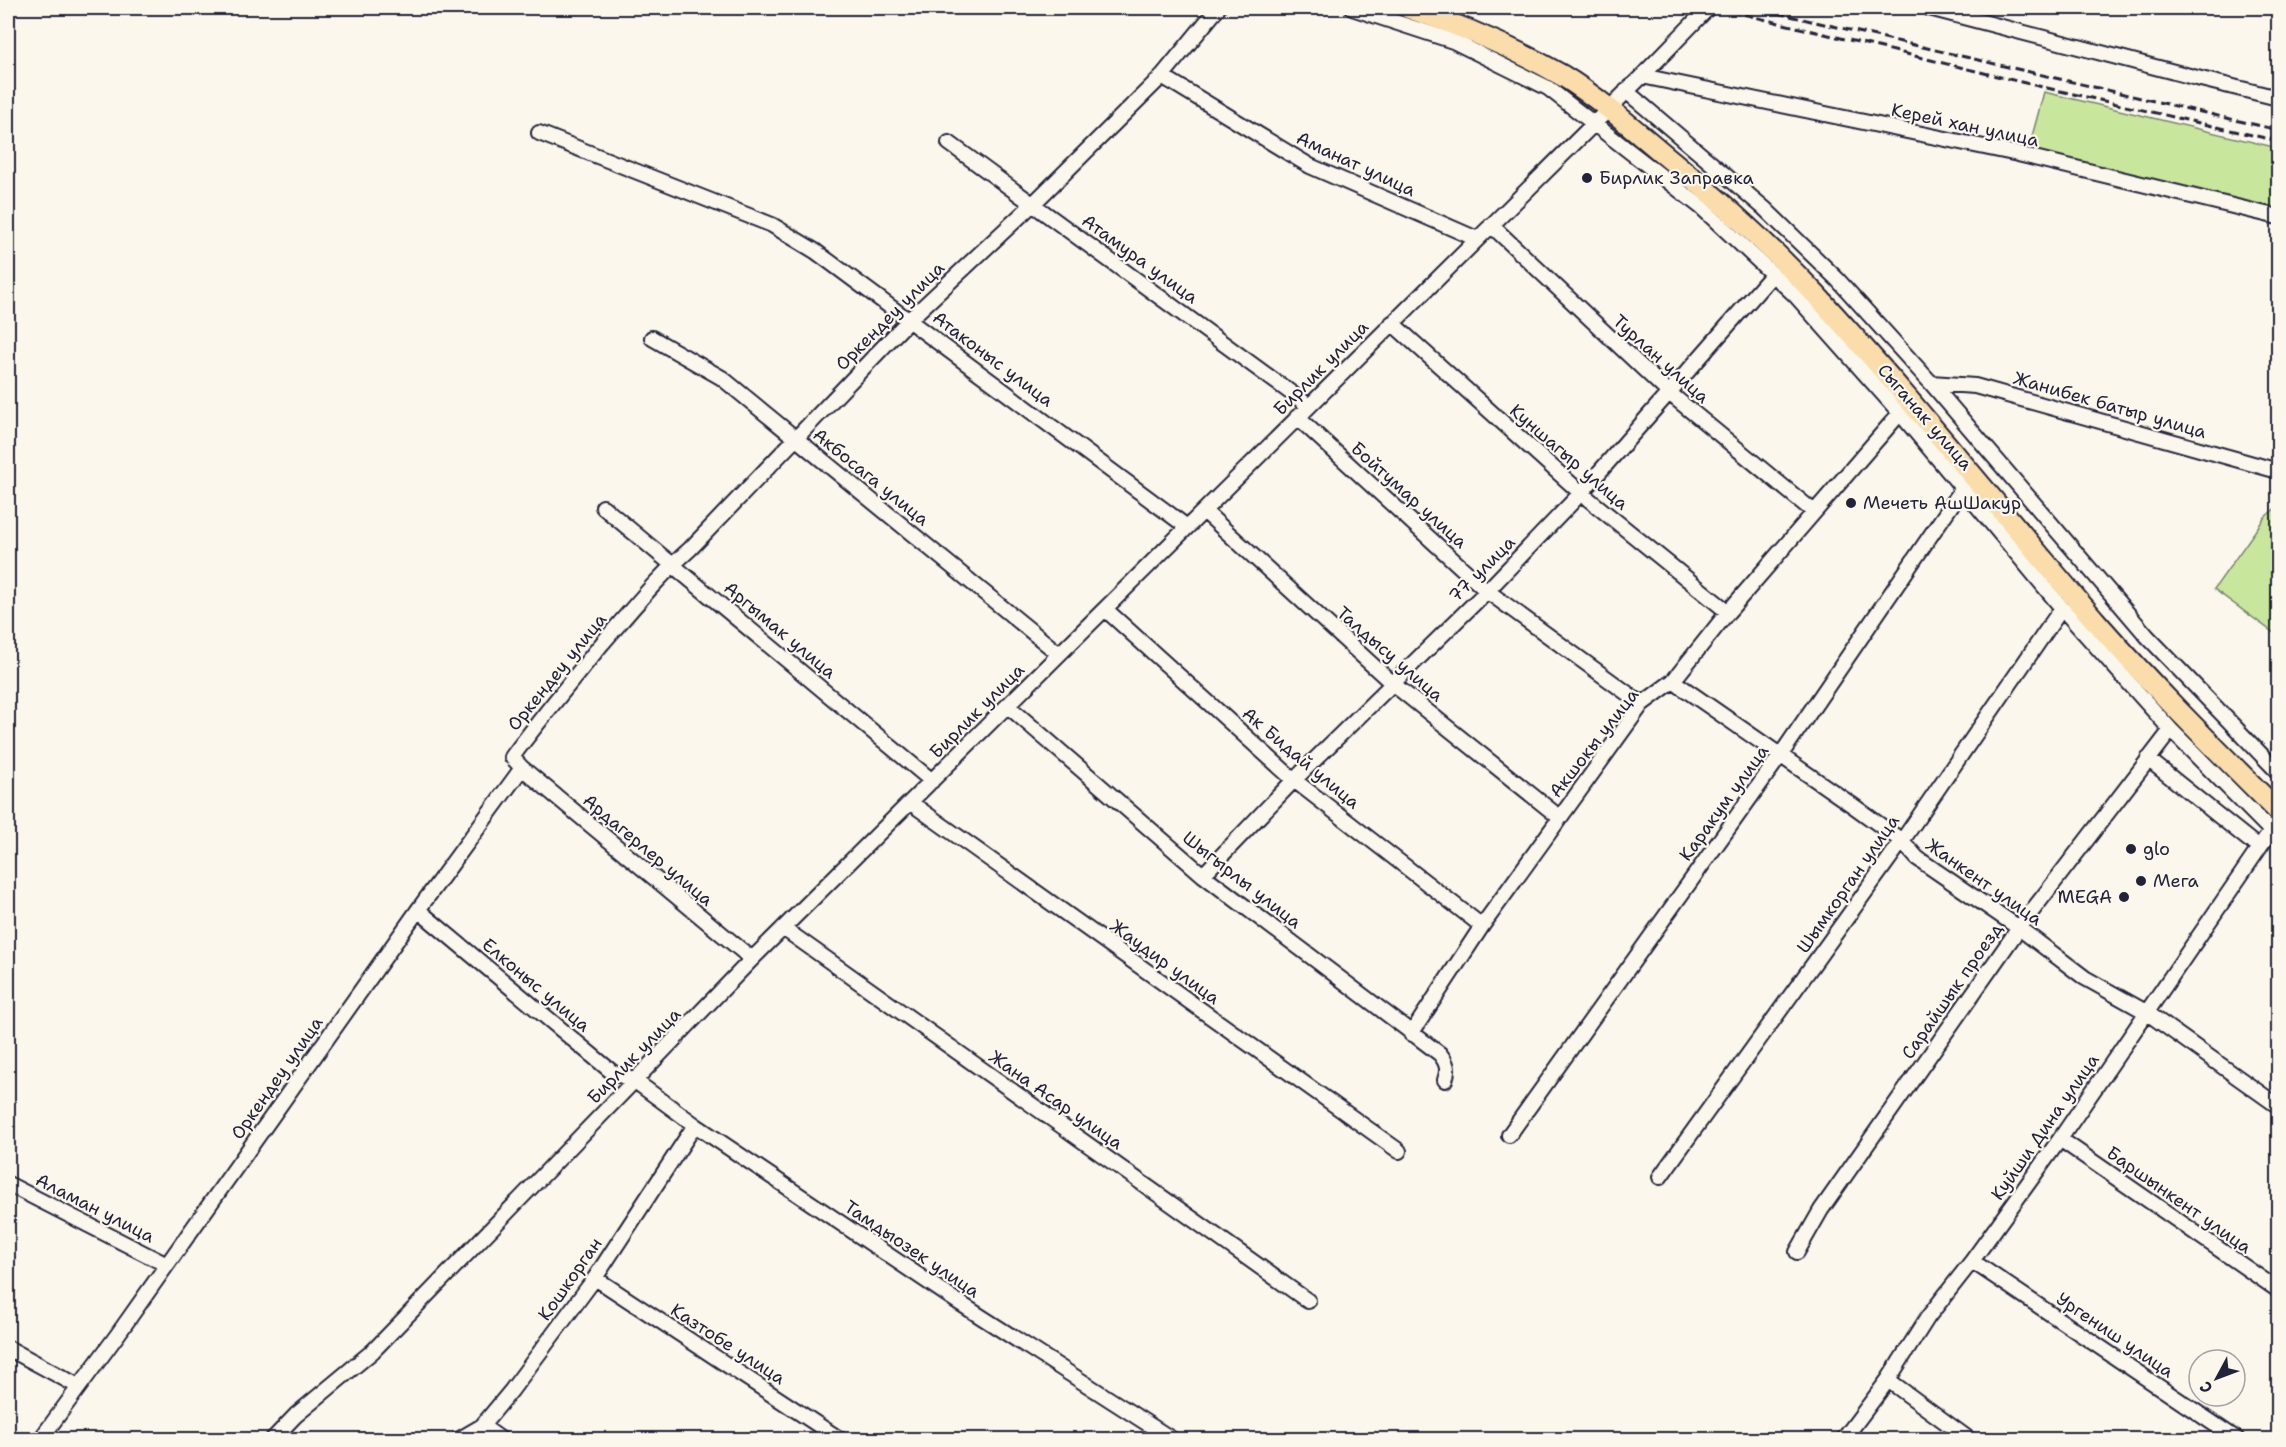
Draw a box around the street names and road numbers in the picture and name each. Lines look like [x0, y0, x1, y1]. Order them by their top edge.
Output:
street label: Керей хан улица [1889, 98, 2041, 152]
street label: Аманат улица [1293, 126, 1419, 202]
street label: Атамура улица [1077, 209, 1203, 309]
street label: Оркендеу улица [830, 256, 950, 376]
street label: Атаконыс улица [928, 306, 1058, 412]
street label: Турлан улица [1608, 309, 1714, 409]
street label: Бирлик улица [1268, 315, 1374, 421]
street label: Сыганак улица [1872, 359, 1978, 475]
street label: Жанибек батыр улица [2011, 366, 2209, 444]
street label: Куншагыр улица [1504, 399, 1634, 515]
street label: Акбосага улица [808, 423, 934, 531]
street label: Бойтумар улица [1346, 436, 1472, 554]
street label: 77 улица [1444, 531, 1520, 607]
street label: Аргымак улица [719, 576, 841, 684]
street label: Талдысу улица [1331, 601, 1449, 707]
street label: Оркендеу улица [502, 608, 612, 736]
street label: Бирлик улица [924, 658, 1030, 764]
street label: Акшокы улица [1544, 684, 1644, 802]
street label: Ак Бидай улица [1237, 702, 1365, 814]
street label: Каракум улица [1674, 740, 1774, 866]
street label: Ардагерлер улица [578, 788, 718, 912]
street label: Шымкорган улица [1791, 810, 1905, 958]
street label: Шыгырлы улица [1178, 826, 1306, 934]
street label: Жанкент улица [1921, 833, 2047, 931]
street label: Жаудир улица [1105, 914, 1225, 1010]
street label: Сарайшык проезд [1896, 918, 2008, 1064]
street label: Елконыс улица [477, 933, 595, 1037]
street label: Бирлик улица [582, 1003, 686, 1109]
street label: Оркендеу улица [226, 1012, 328, 1144]
street label: Жана Асар улица [984, 1045, 1128, 1155]
street label: Куйши Дина улица [1985, 1049, 2105, 1205]
street label: Баршынкент улица [2102, 1141, 2256, 1259]
street label: Аламан улица [31, 1168, 159, 1248]
street label: Тамдыозек улица [840, 1195, 984, 1303]
street label: Кошкорган [533, 1233, 607, 1325]
street label: Ургениш улица [2052, 1287, 2178, 1383]
street label: Казтобе улица [666, 1298, 790, 1390]

